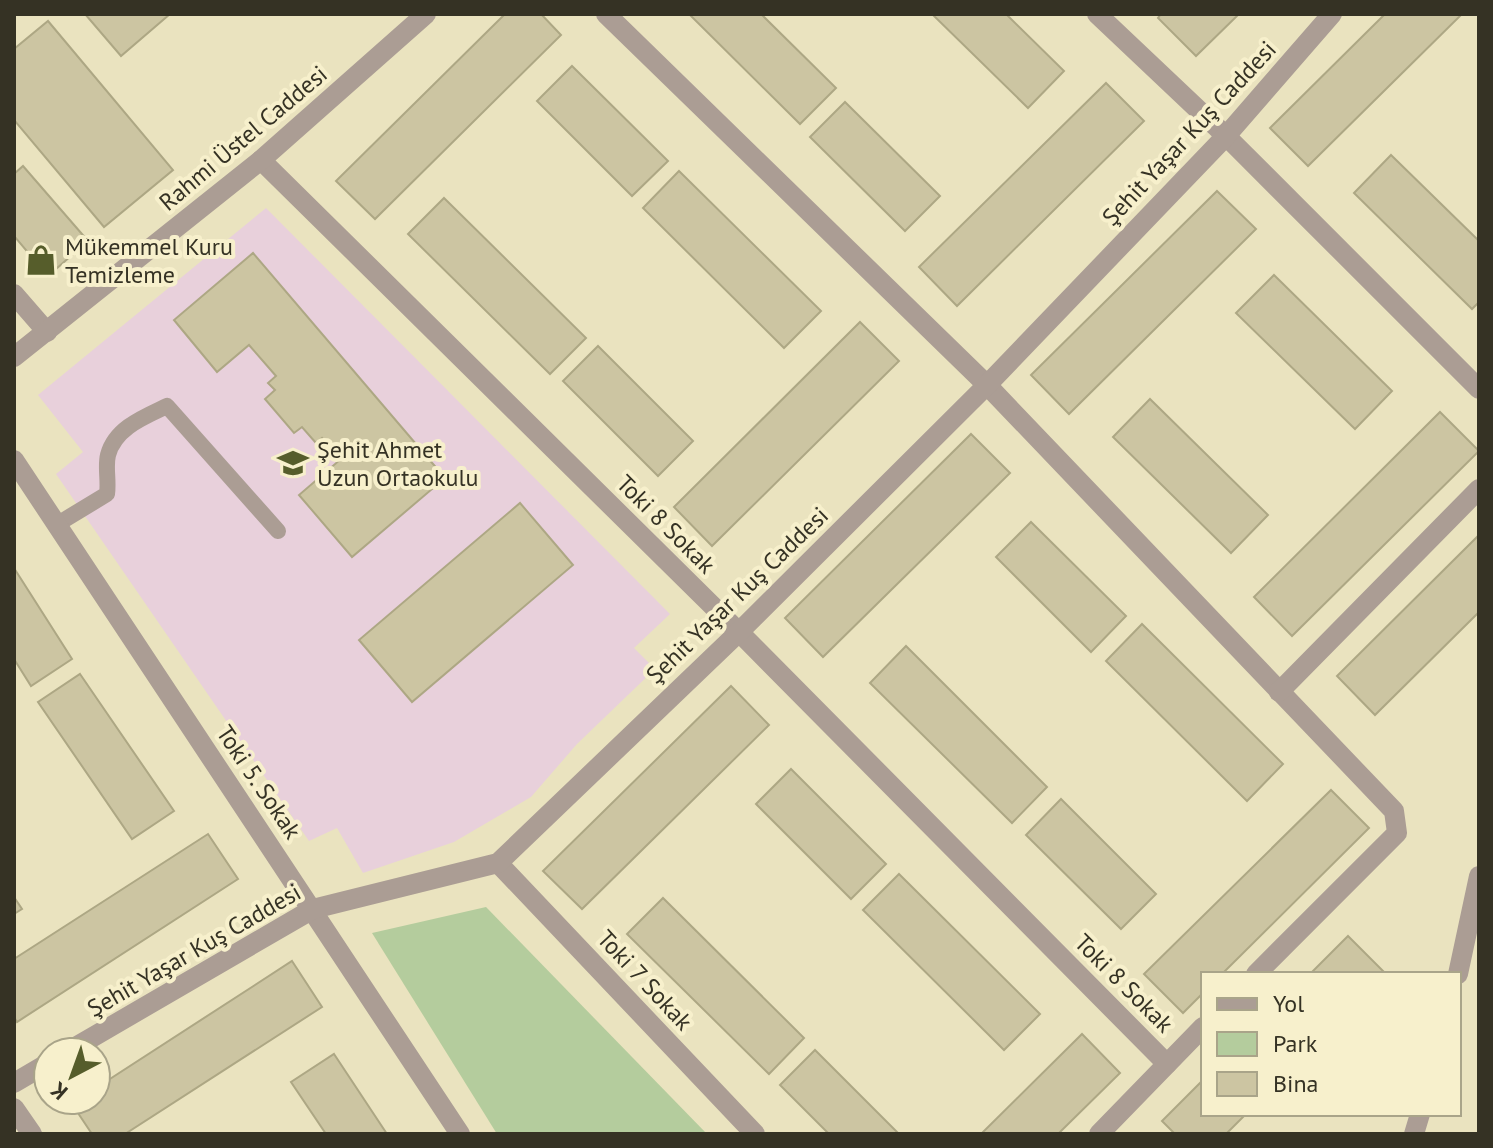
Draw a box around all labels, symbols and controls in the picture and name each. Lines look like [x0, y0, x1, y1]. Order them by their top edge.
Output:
street label: Şehit Yaşar Kuş Caddesi [1095, 34, 1283, 232]
street label: Rahmi Üstel Caddesi [152, 59, 334, 217]
place label: Mükemmel Kuru Temizleme [65, 231, 233, 290]
shop icon: Mükemmel Kuru Temizleme [24, 243, 58, 277]
place label: Şehit Ahmet Uzun Ortaokulu [317, 434, 478, 493]
school or university icon: Şehit Ahmet Uzun Ortaokulu [276, 446, 310, 480]
street label: Toki 8 Sokak [610, 468, 722, 580]
street label: Şehit Yaşar Kuş Caddesi [639, 500, 835, 690]
street label: Toki 5. Sokak [210, 719, 309, 845]
street label: Şehit Yaşar Kuş Caddesi [82, 876, 306, 1024]
street label: Toki 7 Sokak [591, 923, 700, 1037]
street label: Toki 8 Sokak [1068, 927, 1180, 1039]
legend [1201, 972, 1461, 1116]
text: Yol [1273, 988, 1304, 1019]
text: Park [1273, 1028, 1318, 1059]
north arrow [32, 1036, 112, 1116]
text: Bina [1273, 1068, 1318, 1099]
text: K [44, 1076, 73, 1106]

